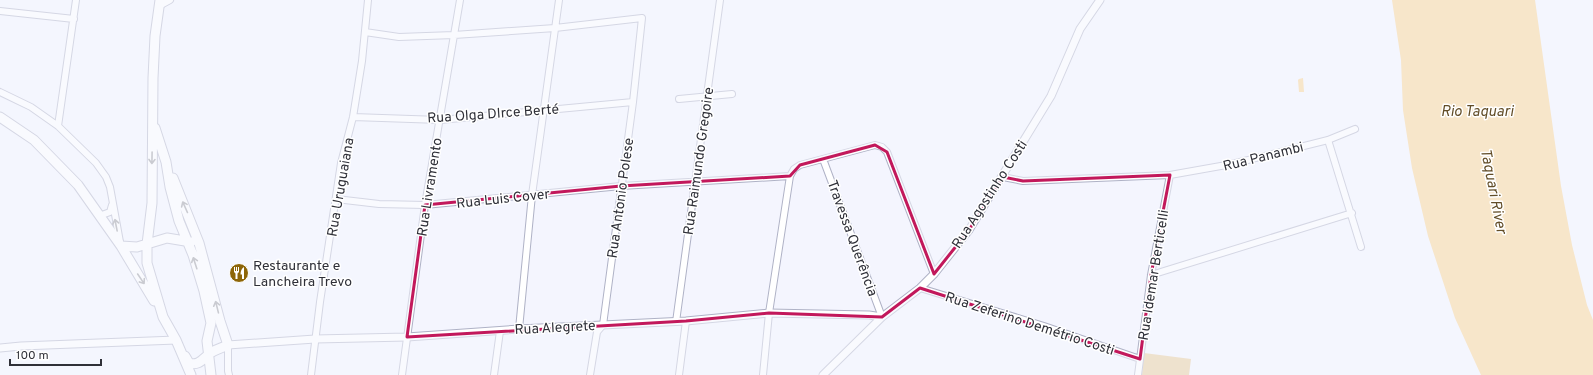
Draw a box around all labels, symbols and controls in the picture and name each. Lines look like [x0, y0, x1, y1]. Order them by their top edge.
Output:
street label: Rua Raimundo Gregoire [681, 86, 718, 236]
street label: Rua Olga DIrce Berté [427, 101, 560, 128]
water label: Rio Taquari [1441, 103, 1515, 122]
street label: Rua Uruguaiana [324, 136, 359, 238]
street label: Rua Livramento [414, 137, 447, 238]
street label: Rua Antonio Polese [605, 137, 638, 260]
street label: Rua Agostinho Costi [949, 137, 1032, 252]
street label: Rua Panambi [1221, 139, 1305, 176]
water label: Taquari River [1475, 147, 1510, 237]
one-way arrow [148, 151, 156, 164]
street label: Travessa Querência [823, 178, 880, 299]
street label: Rua Luis Cover [456, 186, 551, 213]
one-way arrow [181, 201, 188, 213]
street label: Rua Idemar Berticelli [1136, 209, 1173, 342]
one-way arrow [112, 219, 120, 232]
one-way arrow [191, 256, 198, 269]
place label: Restaurante e Lancheira Trevo [253, 258, 352, 291]
restaurant icon: Restaurante e Lancheira Trevo [228, 262, 250, 284]
one-way arrow [137, 273, 145, 284]
street label: Rua Zeferino Demétrio Costi [943, 289, 1116, 360]
one-way arrow [212, 301, 220, 314]
street label: Rua Alegrete [514, 318, 596, 339]
scale bar [10, 341, 101, 367]
text: 100 m [16, 348, 49, 364]

